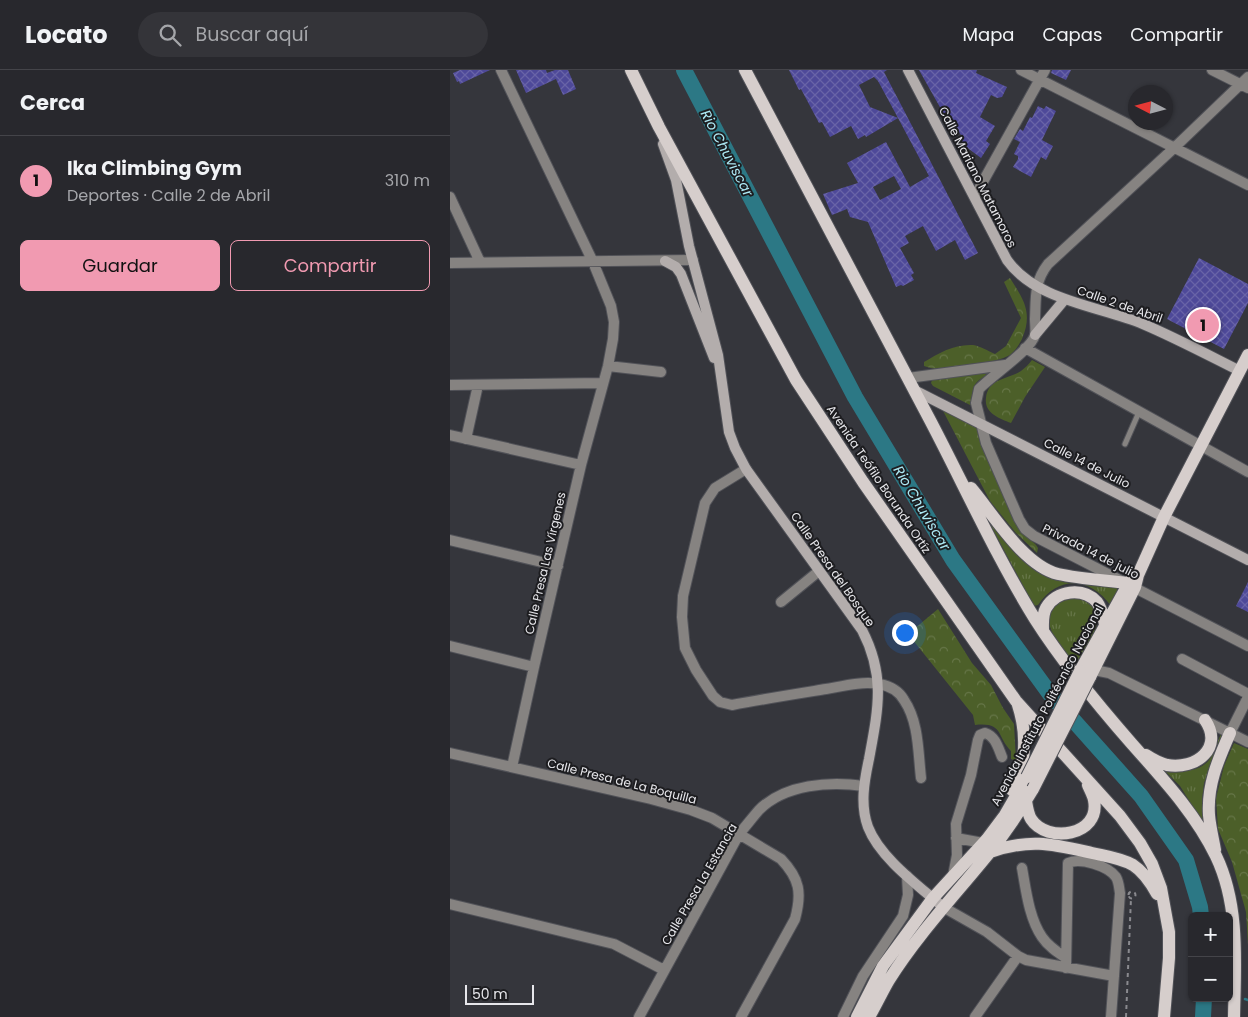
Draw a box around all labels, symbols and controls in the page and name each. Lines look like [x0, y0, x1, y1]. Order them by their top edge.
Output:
search box [138, 12, 488, 57]
text: Locato [25, 18, 108, 51]
icon: search [156, 21, 184, 49]
text: Buscar aquí [196, 21, 308, 48]
text: Mapa [962, 22, 1015, 47]
text: Capas [1043, 22, 1102, 47]
text: Compartir [1130, 22, 1223, 47]
north arrow [1128, 85, 1173, 130]
text: Cerca [20, 88, 85, 117]
street label: Calle Mariano Matamoros [935, 104, 1021, 250]
water label: Rio Chuviscar [696, 106, 759, 201]
text: Ika Climbing Gym [67, 155, 242, 182]
text: 1 [33, 169, 39, 192]
text: 310 m [385, 169, 430, 192]
text: Deportes · Calle 2 de Abril [67, 184, 270, 207]
button: Guardar [20, 240, 220, 291]
button: Compartir [230, 240, 430, 291]
street label: Calle 2 de Abril [1075, 281, 1165, 327]
pin: 1 [1187, 306, 1219, 344]
street label: Avenida Teófilo Borunda Ortíz [823, 401, 935, 557]
street label: Calle 14 de Julio [1041, 434, 1133, 492]
water label: Rio Chuviscar [889, 462, 956, 555]
street label: Calle Presa Las Vírgenes [520, 490, 570, 636]
street label: Calle Presa del Bosque [787, 508, 879, 630]
street label: Privada 14 de julio [1040, 519, 1142, 583]
street label: Avenida Instituto Politécnico Nacional [987, 601, 1107, 809]
your location [892, 620, 918, 646]
street label: Calle Presa de La Boquilla [546, 754, 698, 808]
street label: Calle Presa La Estancia [657, 820, 741, 948]
map controls [1188, 912, 1233, 1002]
button: + [1188, 912, 1233, 957]
button: − [1188, 957, 1233, 1002]
scale bar [465, 982, 534, 1005]
text: 50 m [472, 984, 508, 1004]

